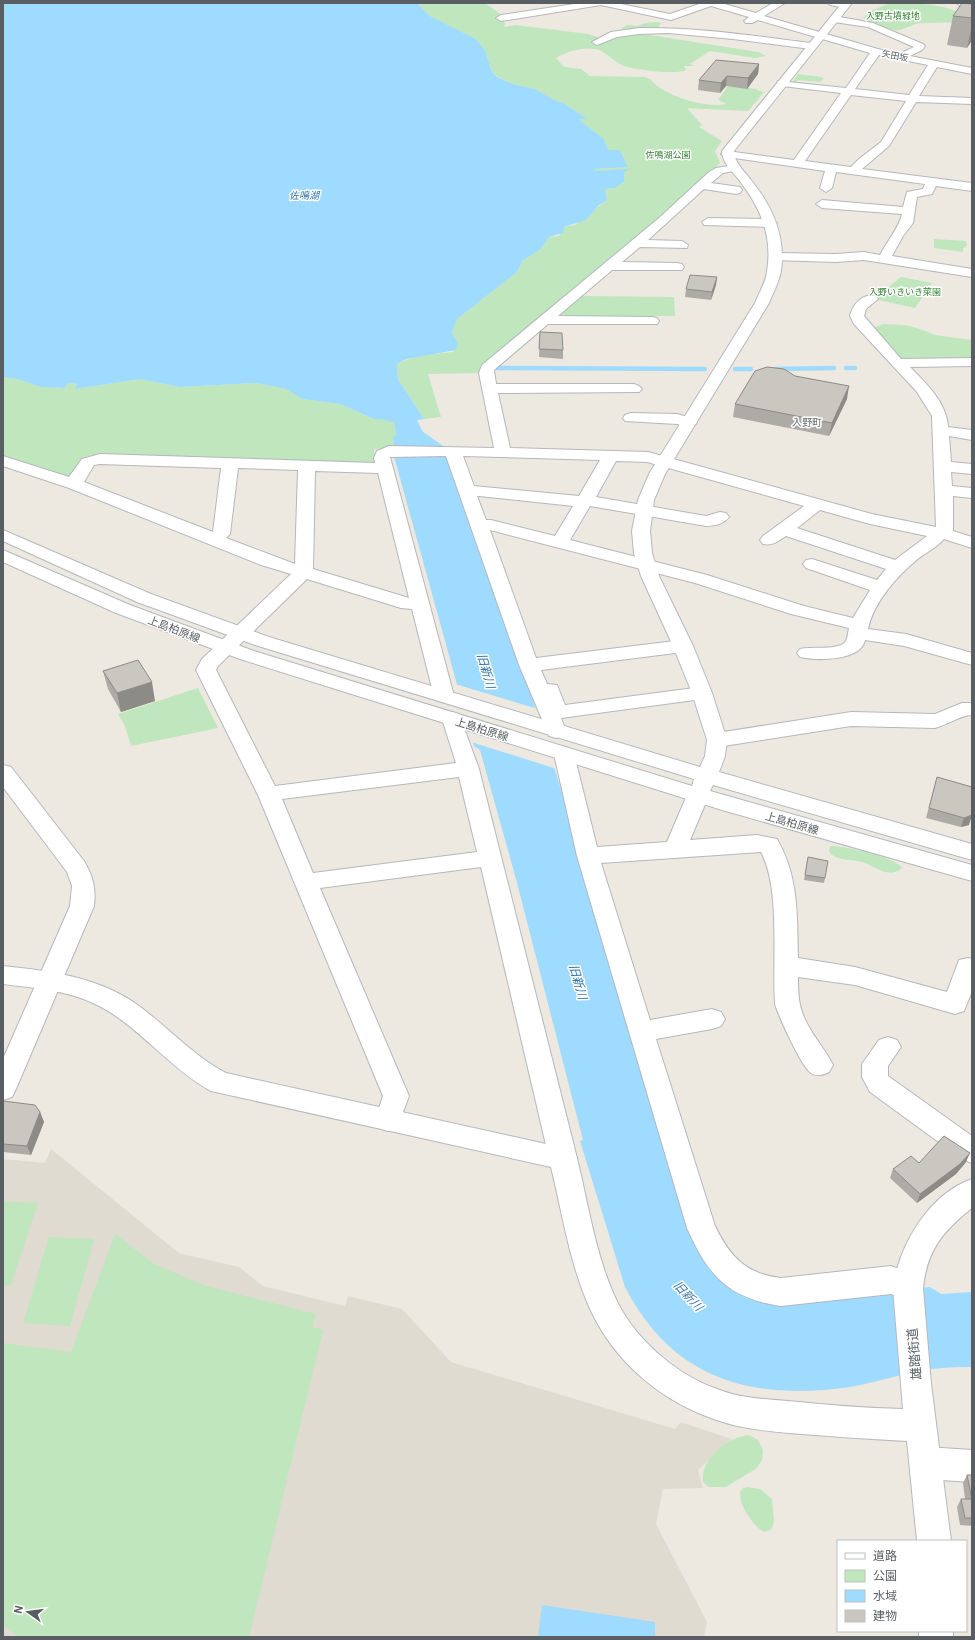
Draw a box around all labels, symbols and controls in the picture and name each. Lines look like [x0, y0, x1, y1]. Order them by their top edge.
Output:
park label: 入野古墳緑地 [866, 11, 920, 21]
street label: 矢田坂 [881, 49, 909, 63]
park label: 佐鳴湖公園 [644, 150, 691, 160]
water label: 佐鳴湖 [289, 190, 321, 201]
park label: 入野いきいき菜園 [869, 287, 941, 297]
district label: 入野町 [792, 417, 822, 428]
street label: 上島柏原線 [146, 614, 202, 645]
water label: 旧新川 [474, 652, 498, 692]
street label: 上島柏原線 [454, 715, 510, 744]
street label: 上島柏原線 [764, 810, 820, 837]
water label: 旧新川 [566, 963, 590, 1003]
water label: 旧新川 [671, 1278, 707, 1315]
street label: 雄踏街道 [905, 1327, 924, 1381]
legend [837, 1540, 967, 1632]
text: 道路 [873, 1549, 897, 1563]
text: 公園 [873, 1569, 897, 1583]
text: 水域 [873, 1589, 897, 1603]
north arrow [8, 1592, 48, 1632]
text: N [12, 1604, 26, 1615]
text: 建物 [873, 1609, 897, 1623]

